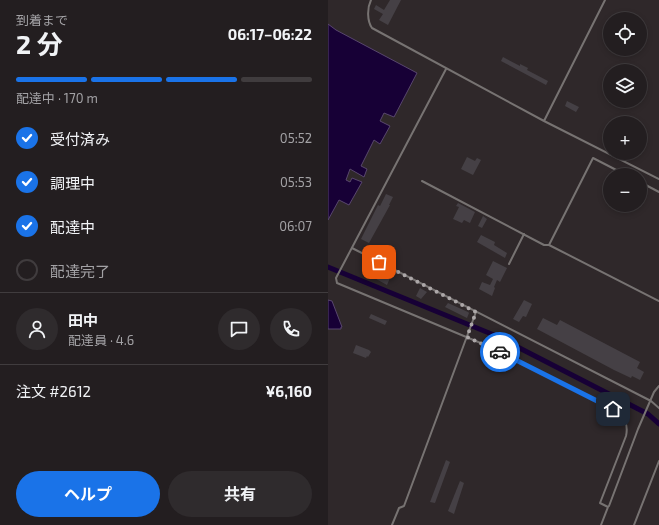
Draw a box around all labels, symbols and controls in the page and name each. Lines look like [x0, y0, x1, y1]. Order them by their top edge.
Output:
text: 到着まで [16, 12, 68, 28]
map controls [603, 12, 647, 212]
button: locate [603, 12, 647, 56]
text: 06:17–06:22 [228, 25, 312, 43]
text: 2 分 [16, 28, 63, 59]
button: layers [603, 64, 647, 108]
text: 配達中 · 170 m [16, 90, 98, 106]
button: + [603, 116, 647, 160]
icon: check [16, 127, 38, 149]
text: 受付済み [50, 130, 110, 148]
text: 05:52 [280, 130, 312, 146]
button: − [603, 168, 647, 212]
icon: check [16, 171, 38, 193]
text: 調理中 [50, 174, 95, 192]
text: 05:53 [280, 174, 312, 190]
icon: check [16, 215, 38, 237]
text: 配達中 [50, 218, 95, 236]
text: 06:07 [279, 218, 312, 234]
pin [362, 245, 396, 279]
icon: bag [368, 251, 390, 273]
text: 配達完了 [50, 262, 110, 280]
button: person [16, 308, 58, 350]
button: chat [218, 308, 260, 350]
button: phone [270, 308, 312, 350]
text: 田中 [68, 311, 98, 329]
text: 配達員 · 4.6 [68, 332, 134, 348]
courier [480, 332, 520, 372]
icon: car [489, 341, 511, 363]
text: 注文 #2612 [16, 382, 91, 400]
text: ¥6,160 [265, 382, 312, 400]
pin [596, 392, 630, 426]
icon: home [602, 398, 624, 420]
button: ヘルプ [16, 471, 160, 517]
button: 共有 [168, 471, 312, 517]

